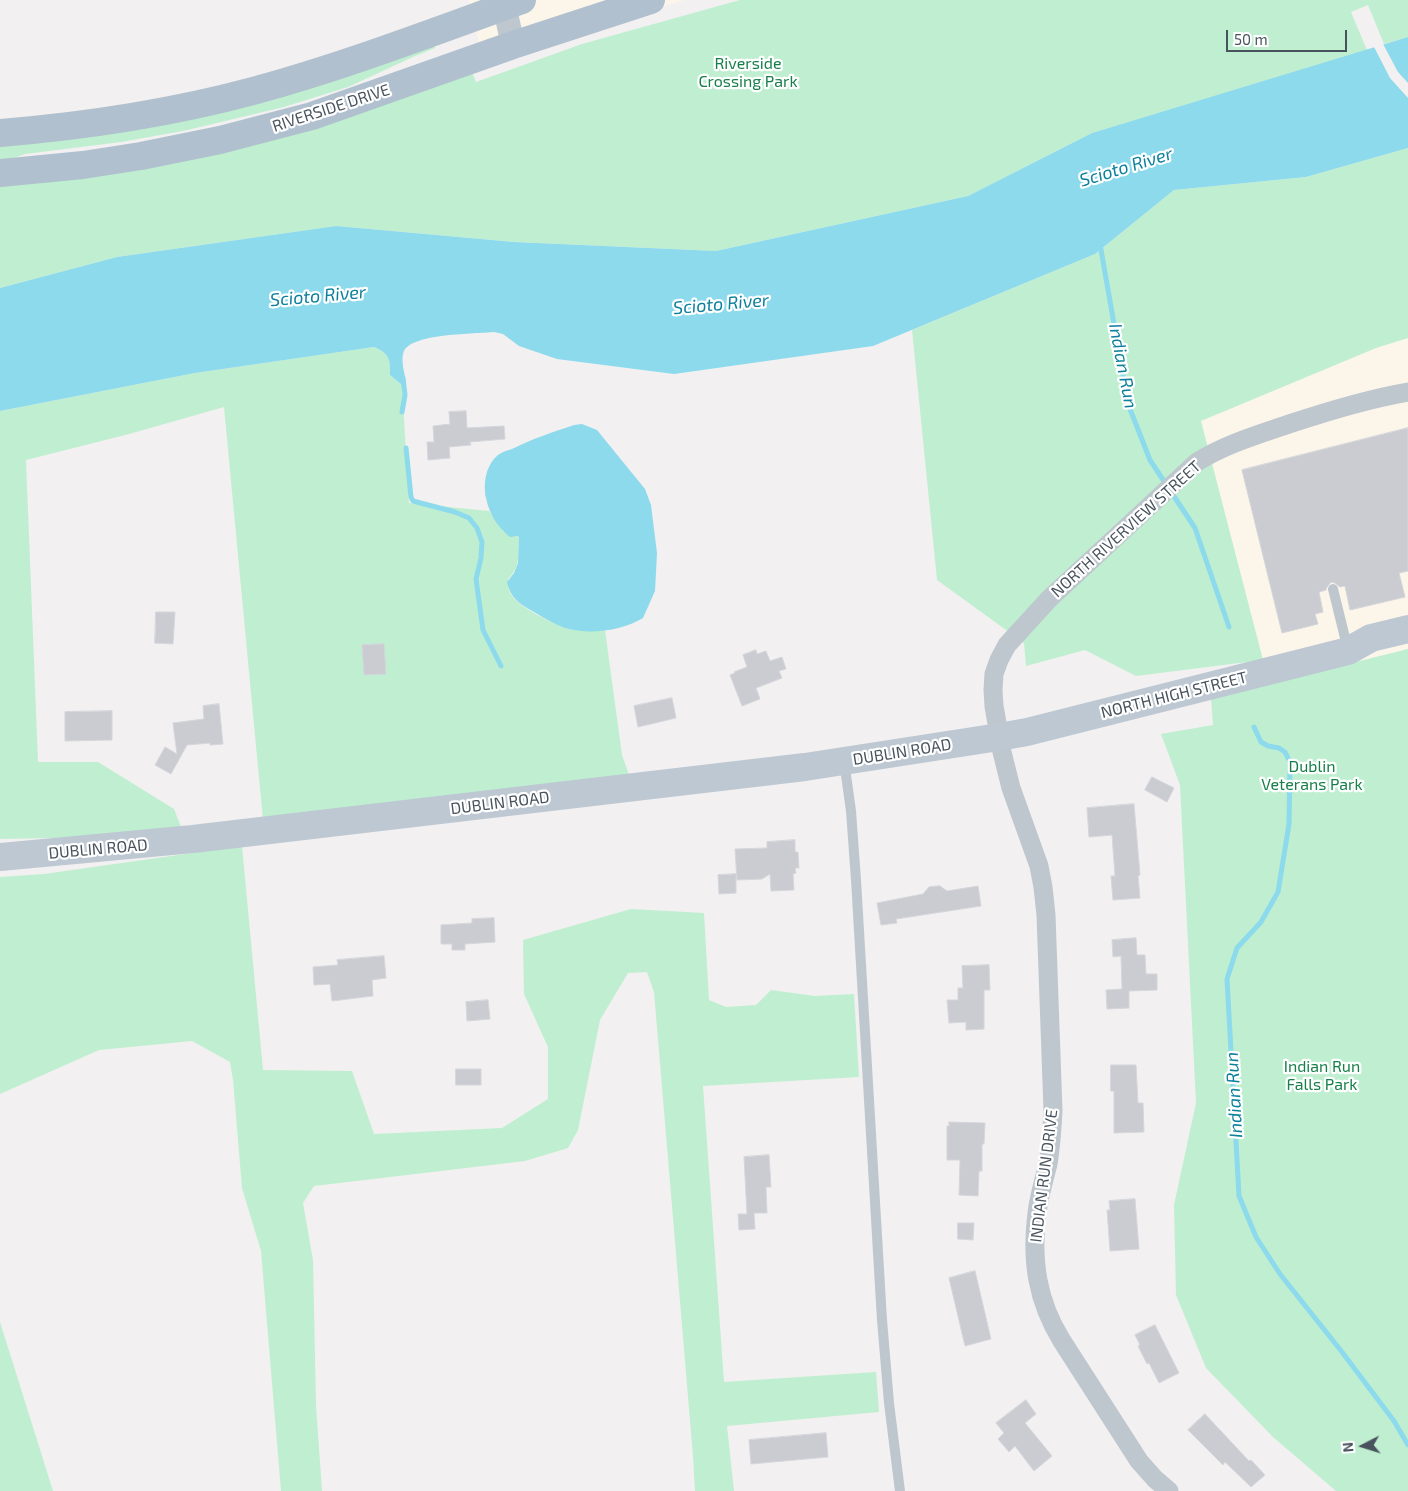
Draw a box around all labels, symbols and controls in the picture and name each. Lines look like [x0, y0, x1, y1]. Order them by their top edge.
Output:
scale bar [1228, 20, 1349, 52]
text: 50 m [1234, 30, 1268, 48]
park label: Riverside Crossing Park [698, 54, 798, 92]
street label: RIVERSIDE DRIVE [270, 80, 392, 136]
water label: Scioto River [1077, 143, 1175, 191]
water label: Scioto River [269, 281, 367, 311]
water label: Scioto River [672, 289, 770, 319]
water label: Indian Run [1104, 322, 1142, 410]
street label: NORTH RIVERVIEW STREET [1047, 457, 1205, 601]
street label: NORTH HIGH STREET [1099, 668, 1249, 722]
street label: DUBLIN ROAD [851, 735, 953, 769]
park label: Dublin Veterans Park [1261, 757, 1363, 795]
street label: DUBLIN ROAD [449, 787, 551, 819]
street label: DUBLIN ROAD [48, 835, 148, 863]
water label: Indian Run [1221, 1051, 1247, 1139]
park label: Indian Run Falls Park [1284, 1057, 1360, 1095]
street label: INDIAN RUN DRIVE [1026, 1108, 1062, 1244]
north arrow [1338, 1421, 1388, 1471]
text: N [1339, 1442, 1356, 1453]

